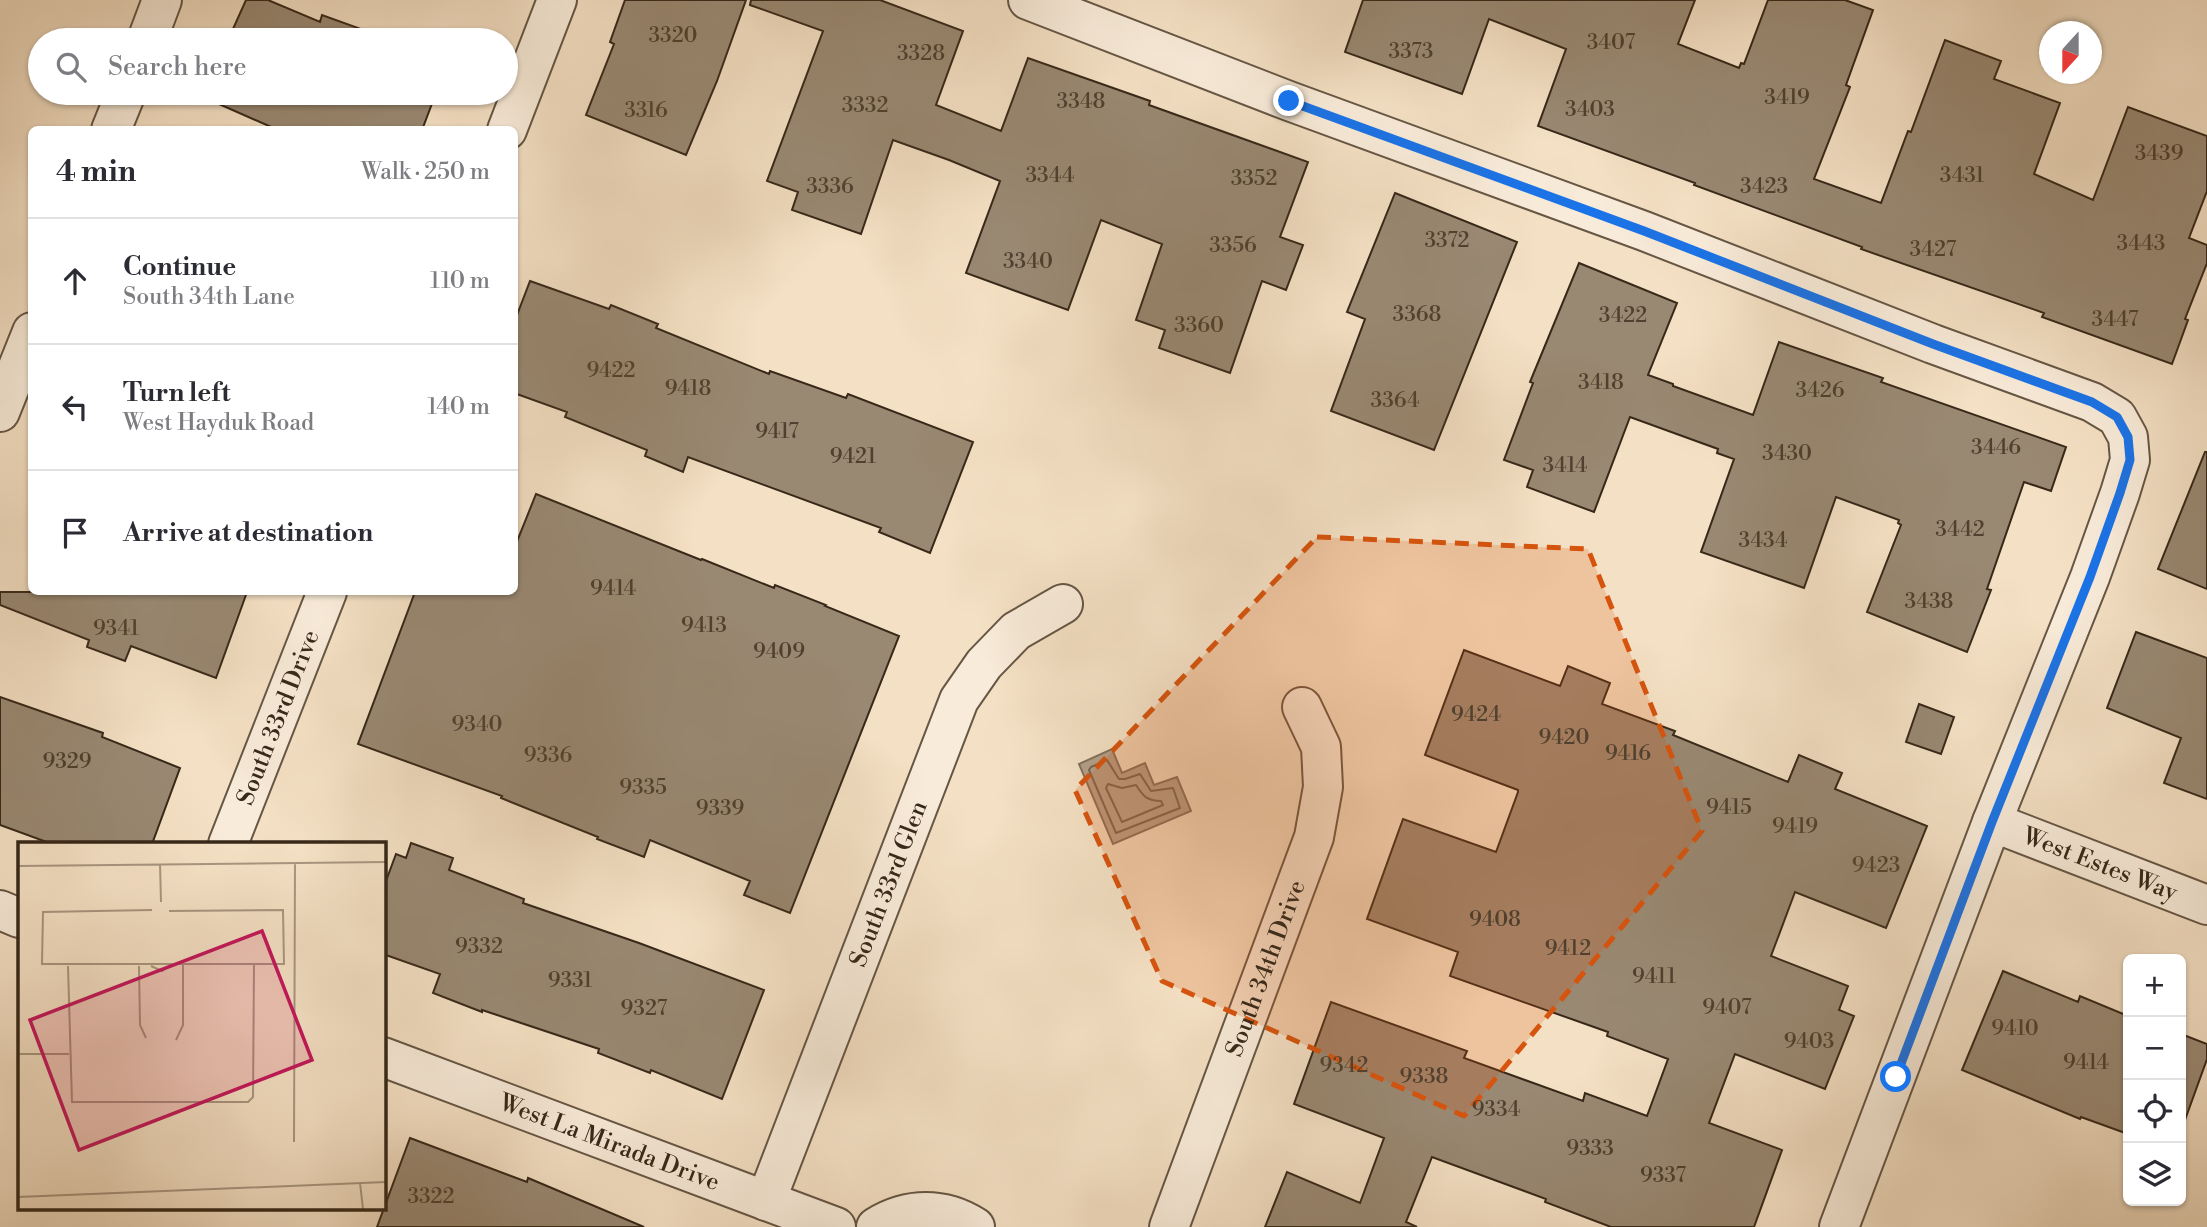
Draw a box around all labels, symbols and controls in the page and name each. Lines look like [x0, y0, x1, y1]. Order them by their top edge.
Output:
north arrow [2039, 21, 2102, 84]
house number: 3320 [648, 23, 698, 49]
search box [28, 28, 518, 105]
house number: 3407 [1587, 30, 1636, 56]
house number: 3373 [1389, 39, 1433, 65]
house number: 3328 [897, 41, 945, 67]
icon: search [52, 48, 90, 86]
text: Search here [108, 51, 247, 83]
route end [1273, 85, 1304, 116]
house number: 3419 [1764, 85, 1810, 111]
house number: 3348 [1057, 89, 1105, 115]
house number: 3332 [842, 93, 888, 119]
house number: 3403 [1565, 97, 1615, 123]
house number: 3316 [624, 98, 668, 124]
house number: 3439 [2135, 141, 2183, 167]
text: 4 min [56, 153, 136, 191]
text: Walk · 250 m [361, 158, 490, 186]
house number: 3344 [1026, 163, 1074, 189]
house number: 3431 [1940, 163, 1984, 189]
house number: 3352 [1231, 166, 1277, 192]
house number: 3336 [806, 174, 854, 200]
house number: 3423 [1740, 174, 1788, 200]
house number: 3372 [1424, 228, 1470, 254]
house number: 3443 [2117, 231, 2165, 257]
house number: 3356 [1209, 233, 1257, 259]
house number: 3427 [1910, 237, 1957, 263]
house number: 3340 [1003, 249, 1053, 275]
text: Continue [123, 251, 236, 283]
icon: ahead [56, 262, 94, 300]
text: 110 m [430, 267, 490, 295]
text: South 34th Lane [123, 283, 295, 311]
house number: 3368 [1393, 302, 1441, 328]
house number: 3422 [1599, 303, 1647, 329]
house number: 3447 [2091, 307, 2139, 333]
house number: 3360 [1174, 313, 1224, 339]
house number: 9422 [586, 358, 636, 384]
house number: 3418 [1578, 370, 1624, 396]
house number: 9418 [665, 376, 711, 402]
text: Turn left [123, 377, 231, 409]
house number: 3426 [1795, 378, 1845, 404]
icon: left [56, 388, 94, 426]
house number: 3364 [1371, 388, 1419, 414]
text: 140 m [427, 393, 490, 421]
text: West Hayduk Road [123, 409, 314, 437]
house number: 9417 [755, 419, 799, 445]
house number: 3446 [1971, 435, 2021, 461]
house number: 3430 [1762, 441, 1812, 467]
house number: 9421 [830, 444, 876, 470]
house number: 3414 [1542, 453, 1588, 479]
icon: arrive [56, 514, 94, 552]
text: Arrive at destination [123, 517, 373, 549]
house number: 3442 [1935, 517, 1985, 543]
house number: 3434 [1739, 528, 1787, 554]
house number: 9414 [590, 576, 636, 602]
house number: 3438 [1905, 589, 1953, 615]
house number: 9413 [681, 613, 727, 639]
house number: 9341 [93, 616, 139, 642]
street label: South 33rd Drive [231, 626, 327, 810]
house number: 9409 [753, 639, 805, 665]
house number: 9424 [1451, 702, 1501, 728]
house number: 9340 [451, 712, 503, 738]
house number: 9420 [1538, 725, 1590, 751]
house number: 9416 [1605, 741, 1651, 767]
house number: 9336 [524, 743, 573, 769]
house number: 9329 [42, 749, 92, 775]
house number: 9335 [619, 775, 667, 801]
house number: 9415 [1706, 795, 1752, 821]
house number: 9339 [696, 796, 744, 822]
street label: South 33rd Glen [844, 797, 935, 971]
house number: 9419 [1772, 814, 1818, 840]
street label: West Estes Way [2017, 821, 2182, 908]
inset map [18, 842, 385, 1210]
house number: 9423 [1852, 853, 1900, 879]
street label: South 34th Drive [1220, 876, 1313, 1061]
house number: 9408 [1469, 907, 1521, 933]
house number: 9332 [455, 934, 503, 960]
house number: 9412 [1545, 936, 1591, 962]
map controls [2123, 954, 2186, 1206]
button: + [2123, 954, 2186, 1017]
house number: 9411 [1632, 964, 1676, 990]
house number: 9331 [548, 968, 592, 994]
house number: 9407 [1702, 995, 1752, 1021]
house number: 9327 [621, 996, 668, 1022]
house number: 9410 [1991, 1016, 2039, 1042]
button: − [2123, 1017, 2186, 1080]
house number: 9403 [1784, 1029, 1834, 1055]
house number: 9414 [2063, 1050, 2109, 1076]
house number: 9342 [1319, 1053, 1369, 1079]
route start [1880, 1061, 1911, 1092]
house number: 9338 [1400, 1064, 1448, 1090]
button: locate [2123, 1080, 2186, 1143]
street label: West La Mirada Drive [494, 1088, 724, 1198]
house number: 9334 [1472, 1097, 1520, 1123]
house number: 9333 [1566, 1136, 1614, 1162]
button: layers [2123, 1143, 2186, 1206]
house number: 9337 [1640, 1163, 1686, 1189]
house number: 3322 [407, 1184, 455, 1210]

